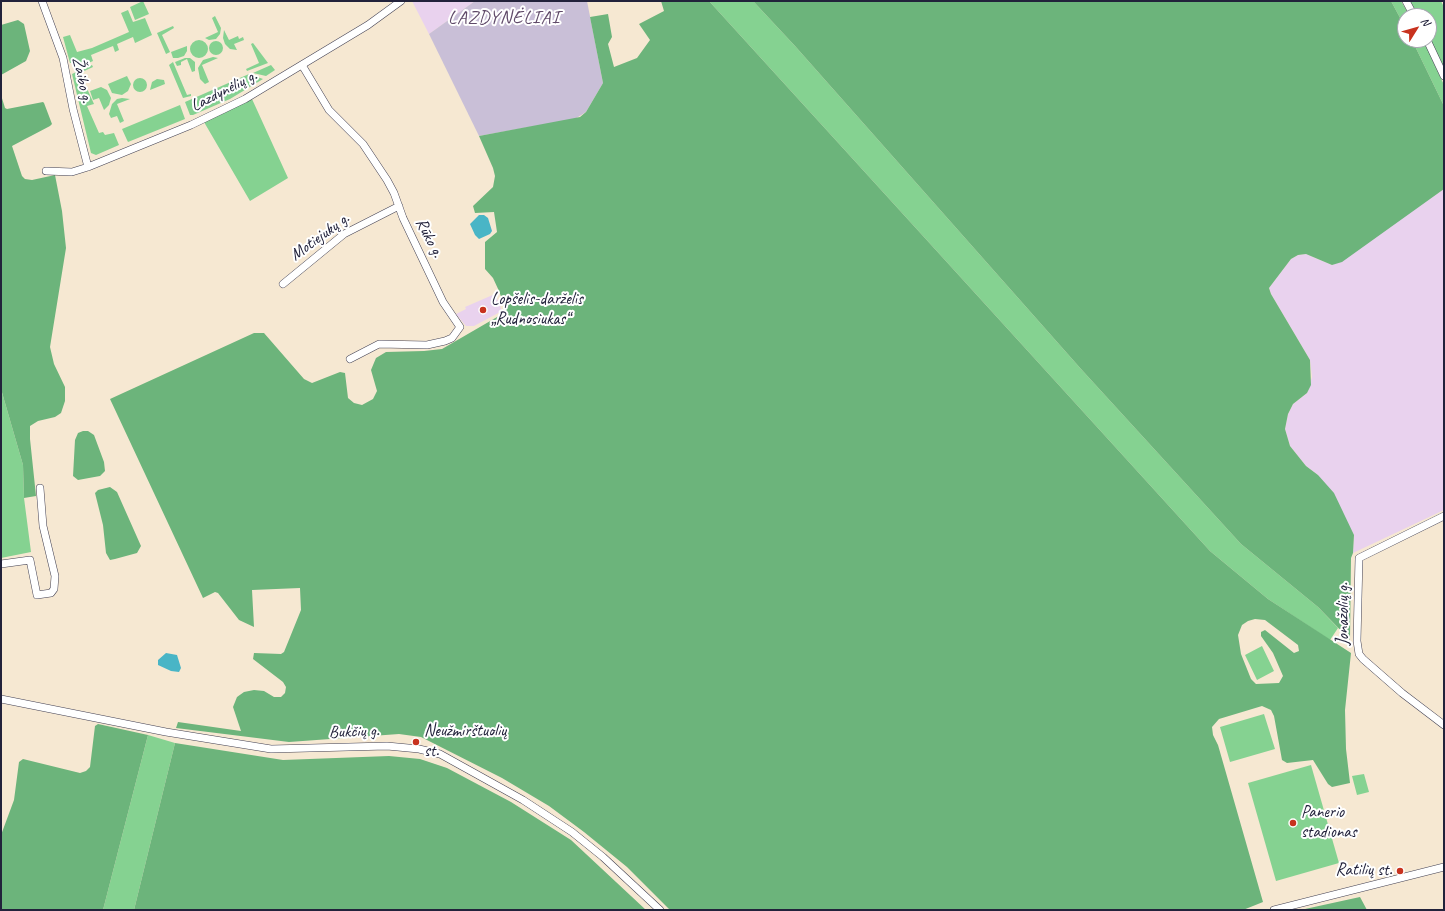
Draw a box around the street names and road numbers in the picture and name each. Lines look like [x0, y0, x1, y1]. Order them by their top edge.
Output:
street label: Žaibo g. [67, 55, 97, 105]
street label: Lazdynėlių g. [187, 66, 261, 116]
street label: Motiejukų g. [286, 209, 354, 265]
street label: Rūko g. [411, 215, 447, 261]
street label: Jonažolių g. [1334, 583, 1354, 645]
street label: Bukčių g. [328, 721, 380, 743]

